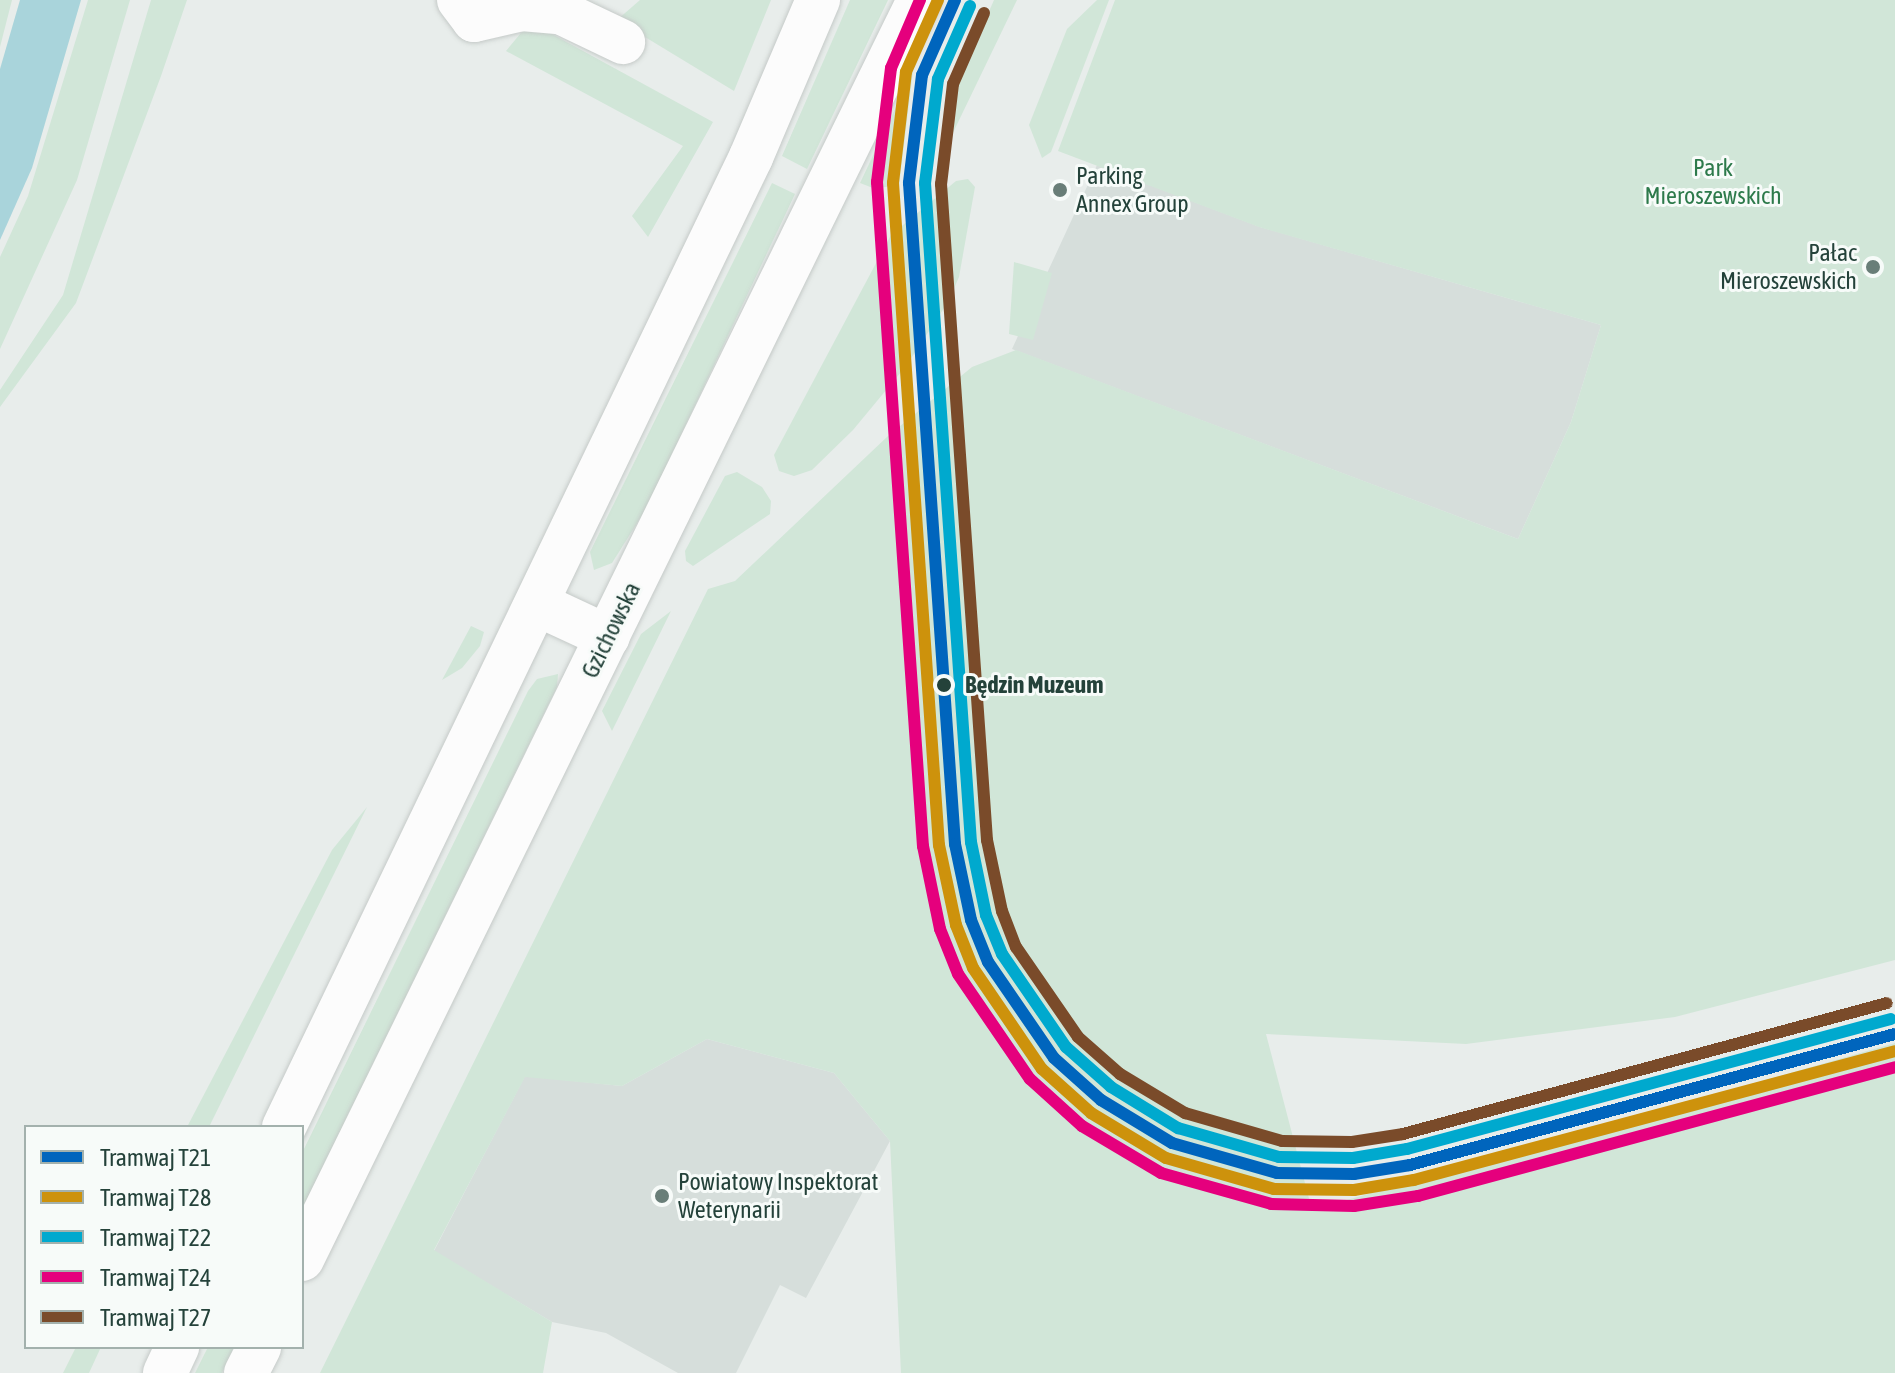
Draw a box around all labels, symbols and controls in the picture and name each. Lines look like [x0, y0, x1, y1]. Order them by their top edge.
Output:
park label: Park Mieroszewskich [1644, 154, 1782, 210]
place label: Parking Annex Group [1076, 162, 1189, 218]
marker: Parking Annex Group [1051, 181, 1069, 199]
place label: Pałac Mieroszewskich [1720, 239, 1857, 295]
marker: Pałac Mieroszewskich [1864, 258, 1882, 276]
street label: Gzichowska [575, 577, 647, 683]
marker: Będzin Muzeum [930, 671, 958, 699]
place label: Będzin Muzeum [965, 671, 1103, 699]
legend [24, 1125, 304, 1349]
text: Tramwaj T21 [100, 1144, 211, 1171]
place label: Powiatowy Inspektorat Weterynarii [678, 1168, 878, 1224]
text: Tramwaj T28 [100, 1184, 211, 1211]
marker: Powiatowy Inspektorat Weterynarii [653, 1187, 671, 1205]
text: Tramwaj T22 [100, 1224, 211, 1251]
text: Tramwaj T24 [100, 1264, 211, 1291]
text: Tramwaj T27 [100, 1304, 211, 1331]

